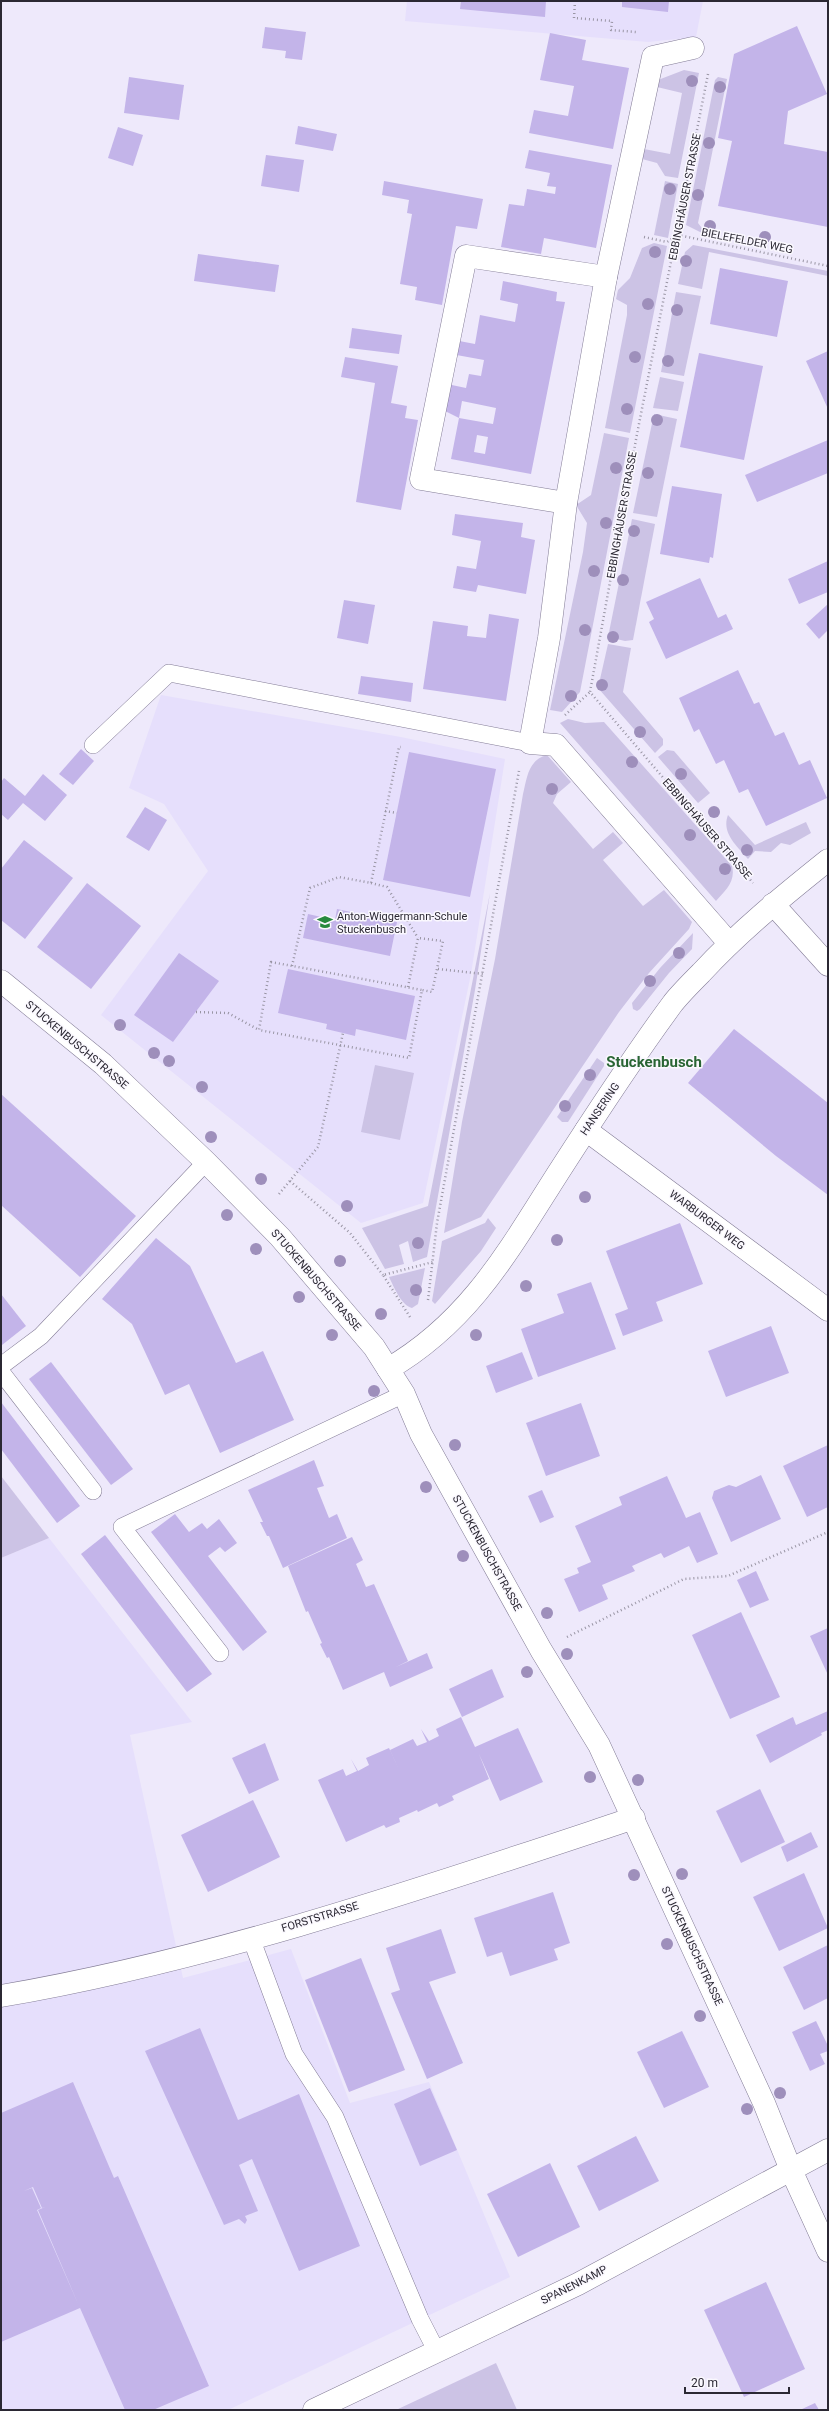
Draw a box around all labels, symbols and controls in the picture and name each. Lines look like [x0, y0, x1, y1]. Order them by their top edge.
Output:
street label: EBBINGHÄUSER STRASSE [666, 132, 704, 262]
street label: BIELEFELDER WEG [700, 226, 794, 256]
street label: EBBINGHÄUSER STRASSE [604, 450, 640, 580]
street label: EBBINGHÄUSER STRASSE [660, 776, 754, 882]
place label: Anton-Wiggermann-Schule Stuckenbusch [337, 910, 467, 936]
school or university icon: Anton-Wiggermann-Schule Stuckenbusch [316, 913, 334, 931]
street label: STUCKENBUSCHSTRASSE [23, 998, 131, 1092]
district label: Stuckenbusch [606, 1053, 702, 1071]
street label: HANSERING [578, 1080, 622, 1138]
street label: WARBURGER WEG [667, 1187, 747, 1253]
street label: STUCKENBUSCHSTRASSE [268, 1227, 364, 1333]
street label: STUCKENBUSCHSTRASSE [450, 1493, 524, 1613]
street label: STUCKENBUSCHSTRASSE [659, 1884, 725, 2008]
street label: FORSTSTRASSE [280, 1899, 360, 1935]
street label: SPANENKAMP [539, 2263, 609, 2307]
scale bar [685, 2369, 789, 2395]
text: 20 m [691, 2376, 718, 2390]

